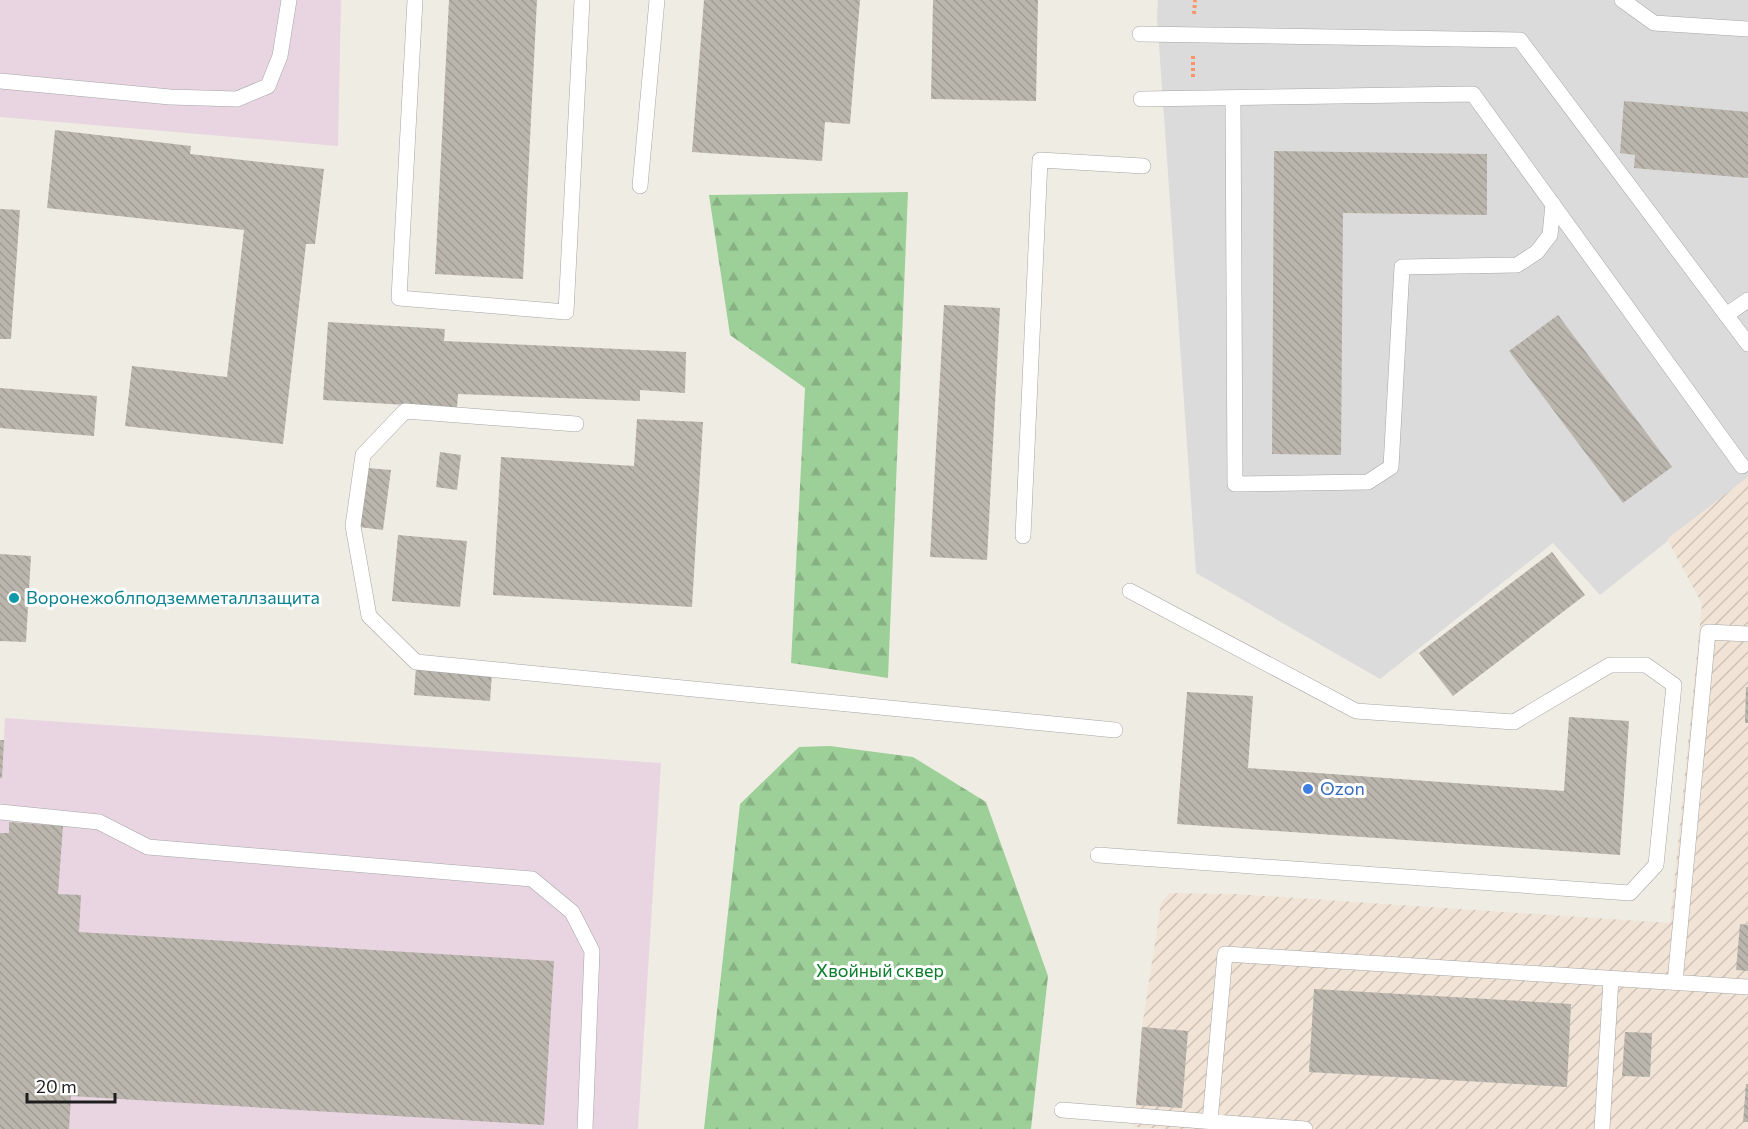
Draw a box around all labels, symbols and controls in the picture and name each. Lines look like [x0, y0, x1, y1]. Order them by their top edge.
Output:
place label: Воронежоблподземметаллзащита [26, 586, 320, 608]
marker: Воронежоблподземметаллзащита [7, 591, 21, 605]
place label: Ozon [1320, 777, 1365, 799]
marker: Ozon [1301, 782, 1315, 796]
park label: Хвойный сквер [816, 959, 944, 981]
scale bar [27, 1066, 116, 1104]
text: 20 m [36, 1075, 77, 1097]

